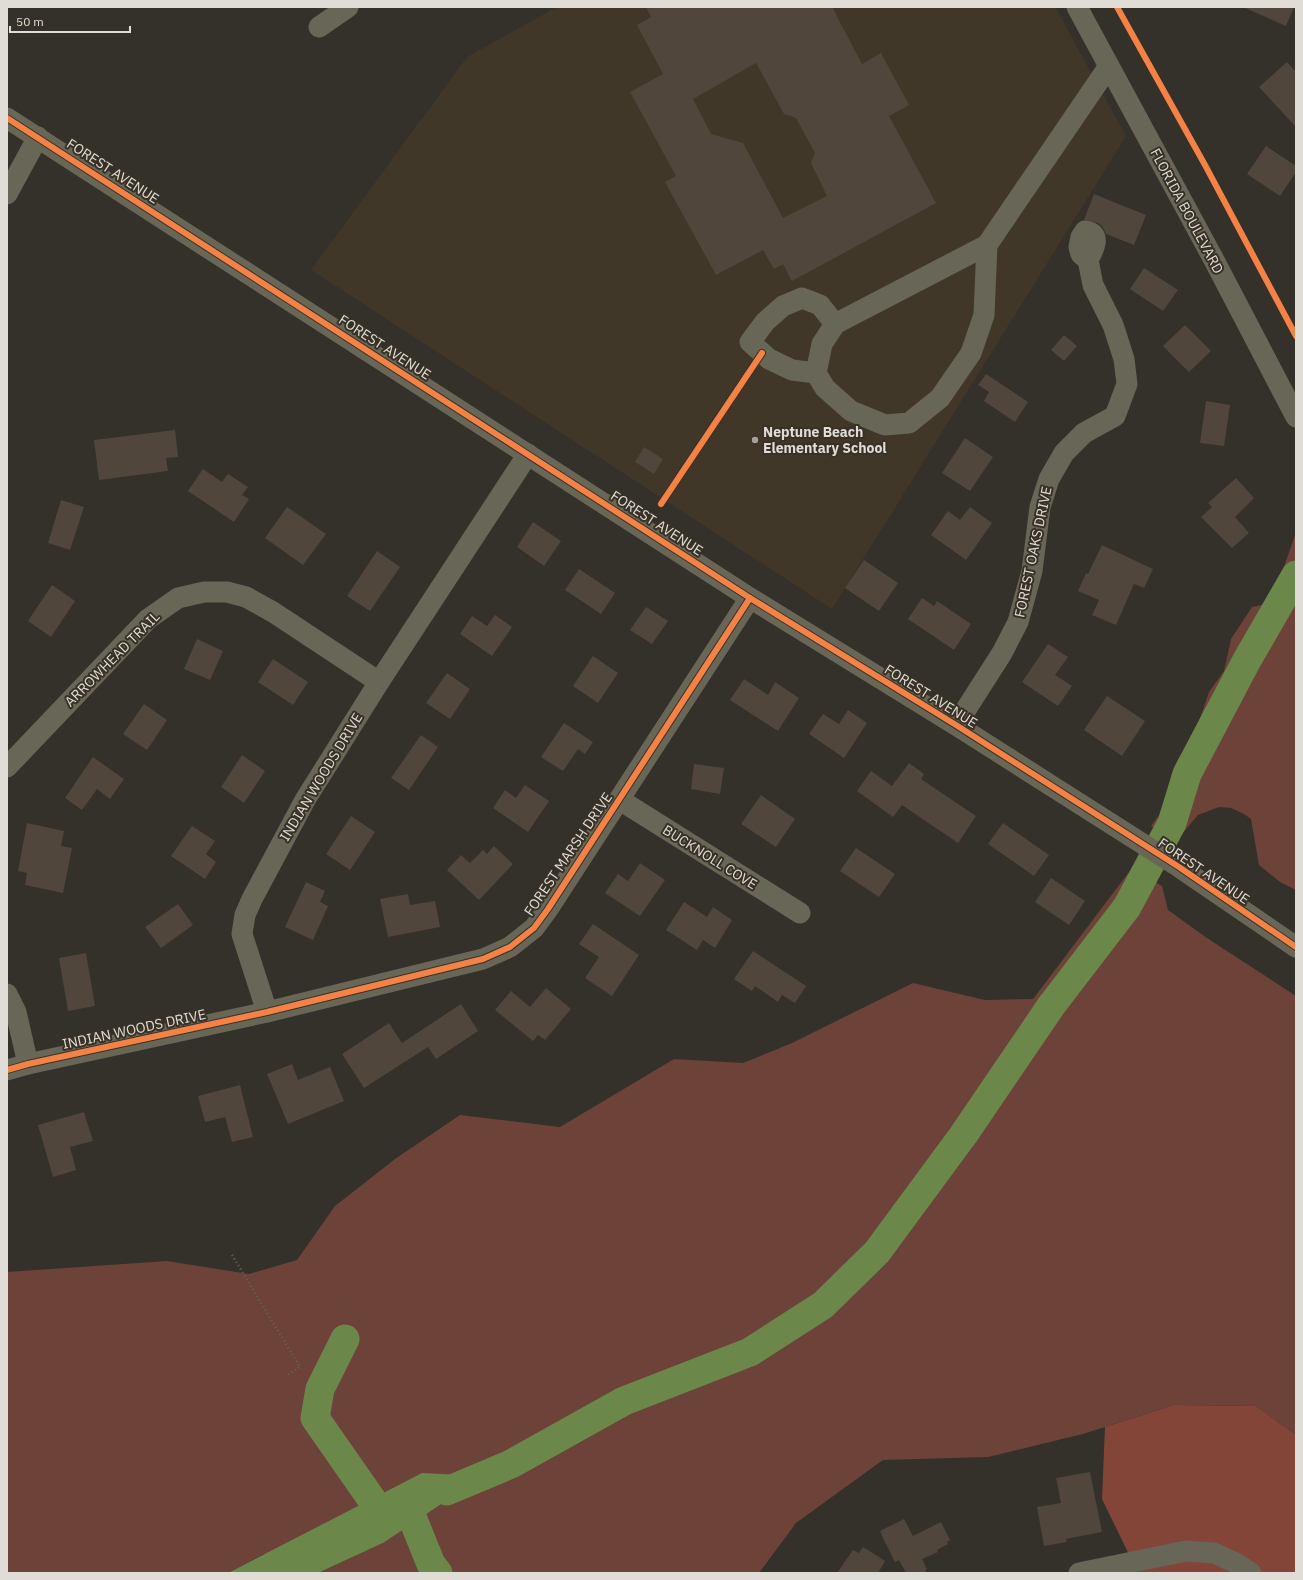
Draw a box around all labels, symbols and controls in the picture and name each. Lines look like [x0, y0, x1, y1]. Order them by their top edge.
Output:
scale bar [10, 8, 130, 34]
text: 50 m [16, 14, 44, 29]
street label: FOREST AVENUE [63, 134, 163, 208]
street label: FLORIDA BOULEVARD [1146, 145, 1228, 277]
street label: FOREST AVENUE [335, 310, 435, 384]
place label: Neptune Beach Elementary School [763, 423, 887, 457]
marker: Neptune Beach Elementary School [750, 435, 760, 445]
street label: FOREST OAKS DRIVE [1010, 485, 1056, 619]
street label: FOREST AVENUE [607, 486, 707, 560]
street label: ARROWHEAD TRAIL [61, 608, 163, 710]
street label: FOREST AVENUE [881, 660, 981, 732]
street label: INDIAN WOODS DRIVE [276, 710, 366, 844]
street label: FOREST MARSH DRIVE [520, 789, 616, 919]
street label: BUCKNOLL COVE [659, 821, 761, 893]
street label: FOREST AVENUE [1155, 834, 1253, 908]
street label: INDIAN WOODS DRIVE [61, 1005, 207, 1053]

